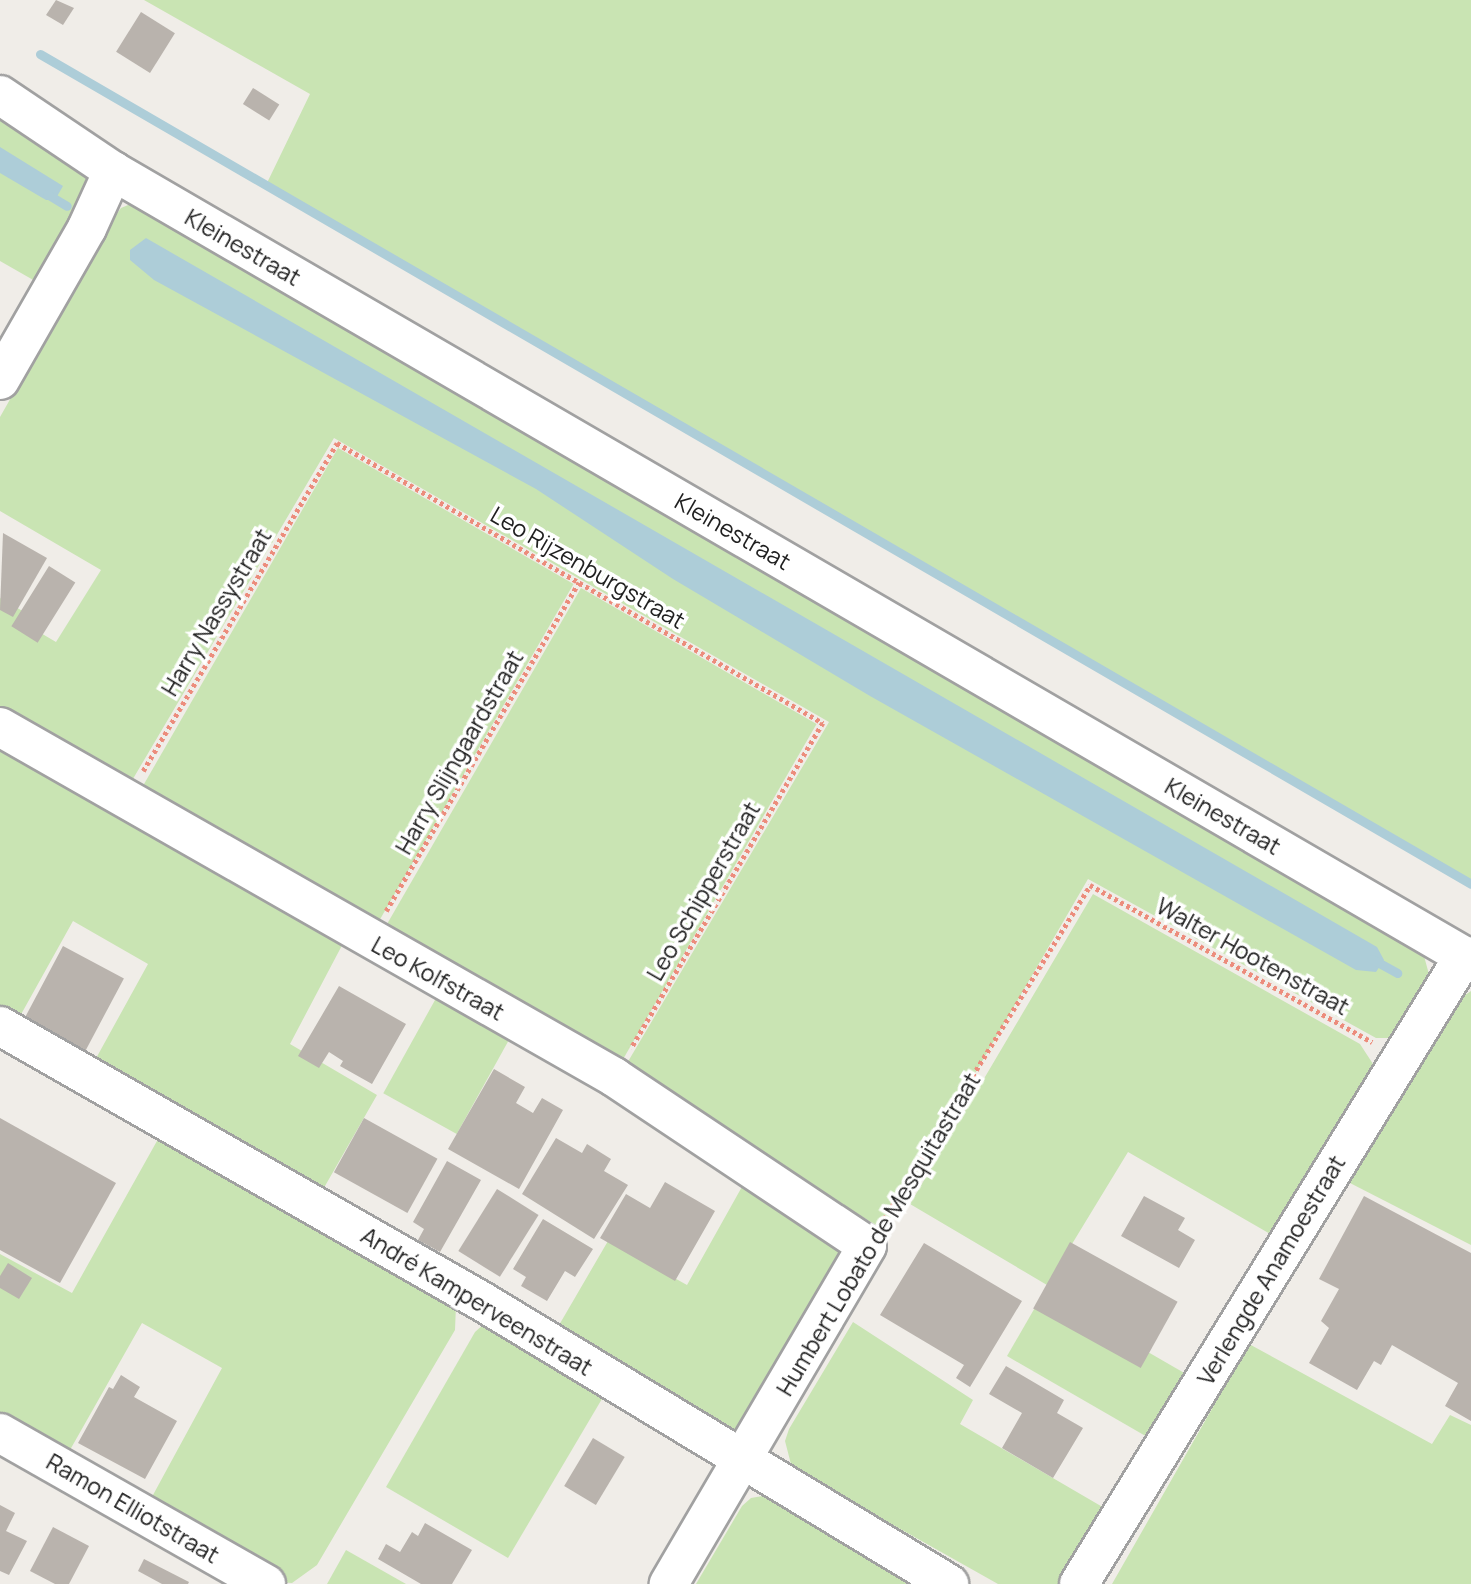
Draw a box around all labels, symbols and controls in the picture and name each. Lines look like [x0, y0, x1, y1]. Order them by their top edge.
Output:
street label: Kleinestraat [180, 203, 306, 291]
street label: Kleinestraat [670, 487, 796, 575]
street label: Leo Rijzenburgstraat [486, 500, 690, 634]
street label: Harry Nassystraat [155, 524, 277, 700]
street label: Harry Slijngaardstraat [389, 645, 529, 859]
street label: Kleinestraat [1160, 772, 1286, 860]
street label: Leo Schipperstraat [641, 797, 765, 985]
street label: Walter Hootenstraat [1152, 892, 1354, 1020]
street label: Leo Kolfstraat [367, 930, 509, 1026]
street label: Humbert Lobato de Mesquitastraat [770, 1068, 986, 1400]
street label: Verlengde Anamoestraat [1191, 1150, 1351, 1390]
street label: André Kamperveenstraat [356, 1221, 598, 1381]
street label: Ramon Elliotstraat [42, 1447, 224, 1569]

